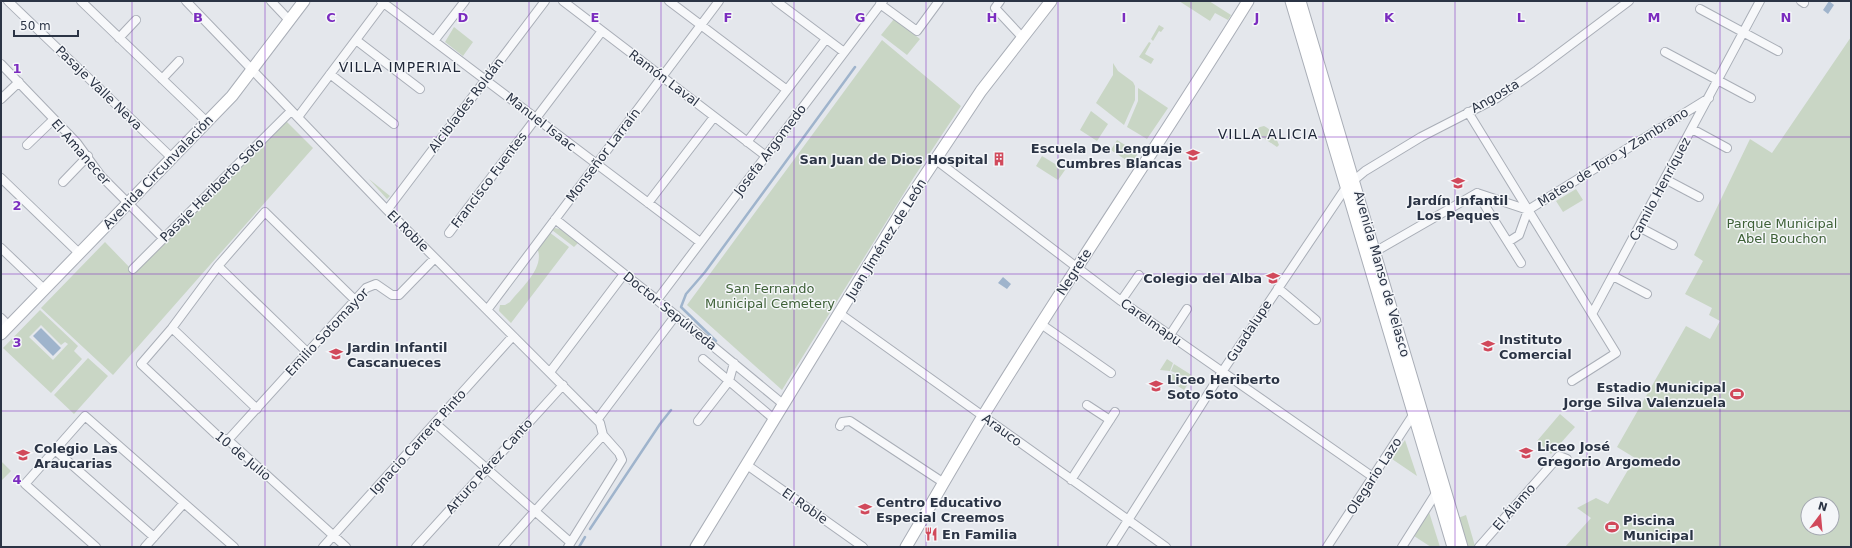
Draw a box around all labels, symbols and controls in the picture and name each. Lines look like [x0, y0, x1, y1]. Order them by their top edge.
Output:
text: B [193, 10, 203, 25]
text: C [326, 10, 336, 25]
text: D [458, 10, 469, 25]
text: E [591, 10, 599, 25]
text: F [724, 10, 732, 25]
text: G [855, 10, 865, 25]
text: H [987, 10, 997, 25]
text: I [1122, 10, 1126, 25]
text: J [1254, 10, 1259, 25]
text: K [1384, 10, 1395, 25]
text: L [1517, 10, 1525, 25]
text: M [1648, 10, 1660, 25]
text: N [1781, 10, 1791, 25]
scale bar [14, 12, 78, 38]
text: 50 m [20, 19, 51, 33]
street label: Pasaje Valle Neva [53, 43, 145, 133]
street label: Ramón Laval [626, 47, 702, 109]
street label: Alcibíades Roldán [425, 55, 507, 155]
district label: VILLA IMPERIAL [339, 59, 461, 75]
text: 1 [12, 61, 22, 76]
street label: Angosta [1468, 76, 1522, 116]
street label: Manuel Isaac [503, 90, 579, 154]
street label: Josefa Argomedo [730, 101, 809, 199]
street label: Mateo de Toro y Zambrano [1535, 104, 1691, 210]
street label: Monseñor Larraín [563, 105, 643, 205]
street label: Avenida Circunvalación [100, 112, 216, 232]
street label: El Amanecer [48, 116, 114, 188]
district label: VILLA ALICIA [1218, 126, 1318, 142]
street label: Francisco Fuentes [448, 129, 530, 231]
street label: Camilo Henríquez [1626, 134, 1694, 243]
street label: Pasaje Heriberto Soto [157, 135, 267, 245]
place label: Escuela De Lenguaje Cumbres Blancas [1031, 141, 1182, 171]
school or university icon: Escuela De Lenguaje Cumbres Blancas [1185, 147, 1201, 163]
building icon: San Juan de Dios Hospital [991, 151, 1007, 167]
place label: San Juan de Dios Hospital [800, 152, 988, 167]
school or university icon: Jardín Infantil Los Peques [1450, 175, 1466, 191]
street label: Juan Jiménez de León [842, 176, 929, 303]
street label: Avenida Manso de Velasco [1351, 189, 1413, 359]
place label: Jardín Infantil Los Peques [1407, 193, 1508, 223]
text: 2 [12, 198, 22, 213]
street label: El Roble [384, 207, 432, 255]
park label: Parque Municipal Abel Bouchon [1727, 216, 1837, 246]
street label: Negrete [1054, 246, 1094, 298]
street label: Doctor Sepúlveda [620, 269, 720, 353]
school or university icon: Colegio del Alba [1265, 270, 1281, 286]
place label: Colegio del Alba [1143, 271, 1262, 286]
park label: San Fernando Municipal Cemetery [705, 281, 835, 311]
street label: Emilio Sotomayor [282, 284, 372, 379]
street label: Carelmapu [1118, 296, 1184, 348]
street label: Guadalupe [1223, 297, 1275, 365]
place label: Instituto Comercial [1499, 332, 1572, 362]
text: 3 [12, 335, 22, 350]
school or university icon: Instituto Comercial [1480, 338, 1496, 354]
place label: Jardin Infantil Cascanueces [346, 340, 447, 370]
school or university icon: Jardin Infantil Cascanueces [328, 346, 344, 362]
place label: Liceo Heriberto Soto Soto [1167, 372, 1280, 402]
school or university icon: Liceo Heriberto Soto Soto [1148, 378, 1164, 394]
place label: Estadio Municipal Jorge Silva Valenzuela [1563, 380, 1726, 410]
street label: Ignacio Carrera Pinto [367, 386, 469, 498]
sports icon: Estadio Municipal Jorge Silva Valenzuela [1729, 386, 1745, 402]
street label: Arauco [979, 411, 1025, 449]
street label: Arturo Pérez Canto [442, 415, 536, 517]
street label: 10 de Julio [212, 428, 274, 484]
street label: Olegario Lazo [1343, 435, 1405, 517]
place label: Liceo José Gregorio Argomedo [1537, 439, 1681, 469]
place label: Colegio Las Araucarias [34, 441, 118, 471]
school or university icon: Liceo José Gregorio Argomedo [1518, 445, 1534, 461]
school or university icon: Colegio Las Araucarias [15, 447, 31, 463]
text: 4 [12, 472, 22, 487]
street label: El Álamo [1490, 481, 1538, 533]
street label: El Roble [779, 485, 831, 527]
place label: Centro Educativo Especial Creemos [876, 495, 1005, 525]
north arrow [1800, 496, 1840, 536]
text: N [1816, 499, 1829, 514]
school or university icon: Centro Educativo Especial Creemos [857, 501, 873, 517]
place label: Piscina Municipal [1623, 513, 1694, 543]
sports icon: Piscina Municipal [1604, 519, 1620, 535]
restaurant icon: En Familia [923, 526, 939, 542]
place label: En Familia [942, 527, 1017, 542]

